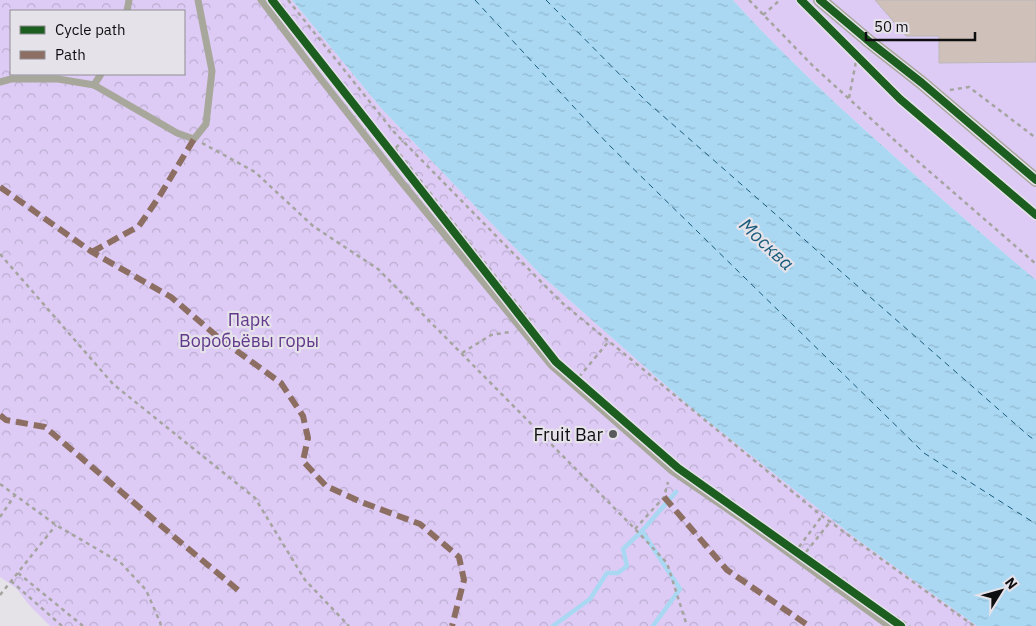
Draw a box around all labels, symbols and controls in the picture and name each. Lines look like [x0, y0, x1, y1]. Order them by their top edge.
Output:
legend [10, 10, 185, 75]
scale bar [866, 10, 975, 42]
text: 50 m [874, 17, 909, 36]
text: Cycle path [55, 20, 126, 39]
text: Path [55, 45, 86, 64]
water label: Москва [735, 213, 799, 275]
park label: Парк Воробьёвы горы [179, 308, 319, 352]
place label: Fruit Bar [533, 423, 603, 446]
marker: Fruit Bar [607, 428, 619, 440]
north arrow [976, 566, 1026, 616]
text: N [1001, 574, 1022, 593]

